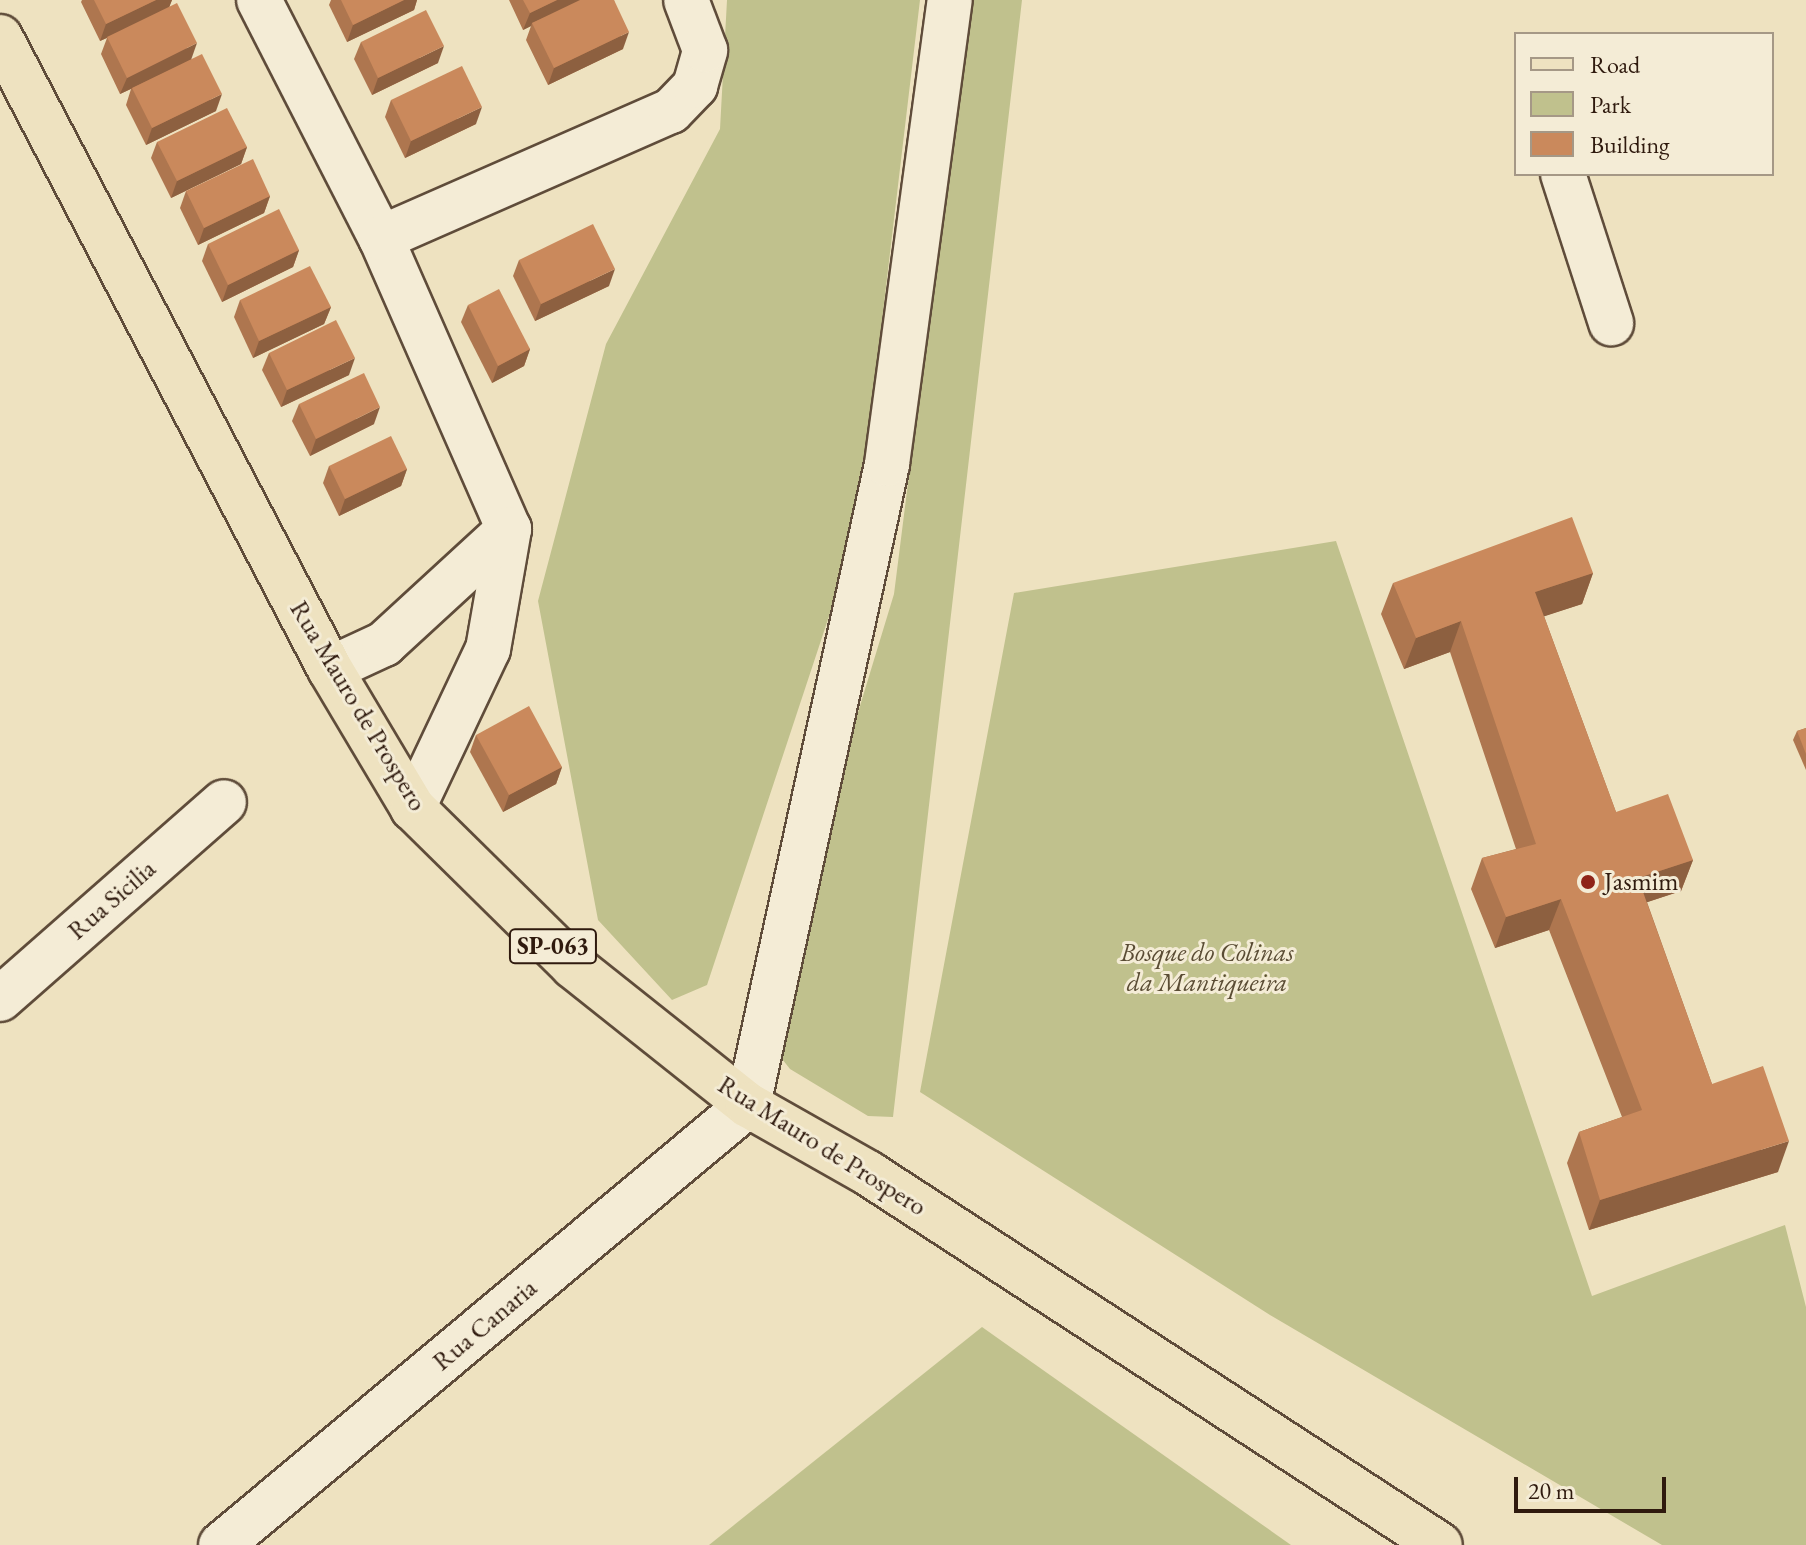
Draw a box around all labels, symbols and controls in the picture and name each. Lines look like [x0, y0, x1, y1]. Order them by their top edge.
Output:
legend [1514, 32, 1774, 176]
text: Road [1590, 49, 1640, 80]
text: Park [1590, 89, 1631, 120]
text: Building [1590, 129, 1670, 160]
street label: Rua Mauro de Prospero [283, 595, 433, 817]
street label: Rua Sicilia [62, 853, 162, 947]
place label: Jasmim [1604, 866, 1678, 898]
marker: Jasmim [1579, 873, 1597, 891]
road number: SP-063 [507, 926, 599, 966]
park label: Bosque do Colinas da Mantiqueira [1120, 937, 1294, 998]
street label: Rua Mauro de Prospero [712, 1069, 932, 1223]
street label: Rua Canaria [427, 1272, 543, 1378]
scale bar [1518, 1461, 1670, 1511]
text: 20 m [1528, 1475, 1575, 1506]

